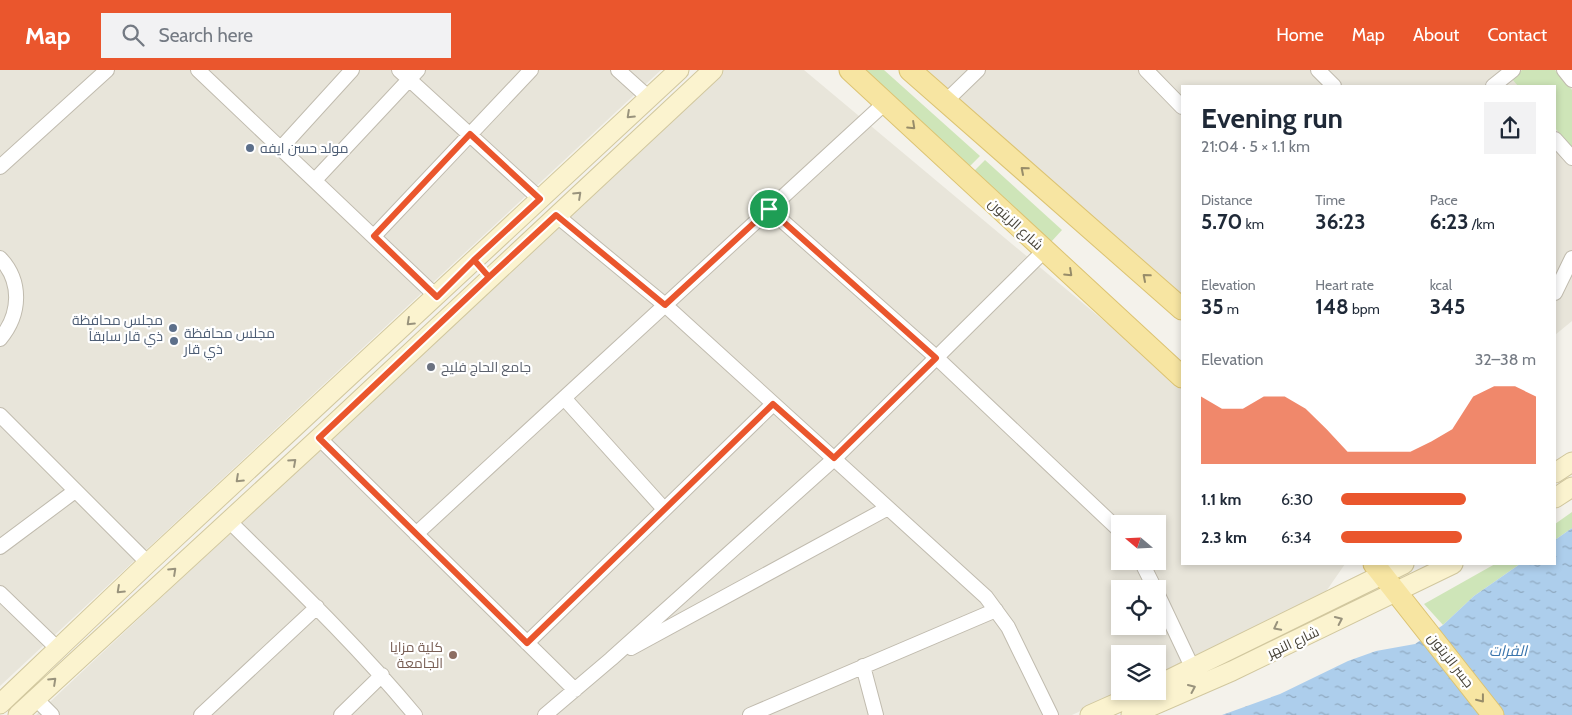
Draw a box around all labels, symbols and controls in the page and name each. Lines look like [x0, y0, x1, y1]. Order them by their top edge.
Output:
search box [101, 13, 451, 58]
text: Map [25, 21, 71, 50]
icon: search [119, 21, 147, 49]
text: Search here [159, 24, 253, 47]
text: Home [1276, 24, 1324, 46]
text: Map [1352, 24, 1385, 46]
text: About [1413, 24, 1459, 46]
text: Contact [1487, 24, 1547, 46]
text: Evening run [1201, 101, 1343, 135]
button: share [1484, 102, 1536, 154]
one-way arrow [627, 109, 636, 118]
one-way arrow [906, 121, 915, 130]
text: 21:04 · 5 × 1.1 km [1201, 137, 1310, 156]
place label: مولد حسن ايفه [260, 139, 349, 157]
marker: مولد حسن ايفه [244, 142, 256, 154]
one-way arrow [1020, 166, 1029, 175]
pin [748, 188, 790, 230]
text: Distance [1201, 191, 1253, 209]
text: Time [1315, 191, 1345, 209]
text: Pace [1430, 191, 1458, 209]
one-way arrow [572, 192, 581, 201]
street label: شارع الزيتون [985, 194, 1047, 254]
icon: arrive [755, 195, 783, 223]
text: 5.70 [1201, 209, 1242, 234]
text: 36:23 [1315, 209, 1366, 234]
text: 6:23 [1430, 209, 1469, 234]
text: km [1242, 215, 1264, 233]
text: /km [1469, 215, 1495, 233]
one-way arrow [1064, 267, 1073, 276]
one-way arrow [1142, 273, 1151, 282]
text: Elevation [1201, 276, 1256, 294]
text: Heart rate [1315, 276, 1374, 294]
text: kcal [1430, 276, 1452, 294]
text: 35 [1201, 294, 1224, 319]
text: 148 [1315, 294, 1349, 319]
text: 345 [1430, 294, 1465, 319]
text: m [1224, 300, 1239, 318]
text: bpm [1349, 300, 1380, 318]
place label: مجلس محافظة ذي قار سابقاً [72, 311, 163, 348]
one-way arrow [406, 316, 415, 325]
marker: مجلس محافظة ذي قار سابقاً [167, 322, 179, 334]
place label: مجلس محافظة ذي قار [183, 324, 275, 361]
marker: مجلس محافظة ذي قار [168, 335, 180, 347]
text: Elevation [1201, 350, 1264, 369]
text: 32–38 m [1475, 350, 1536, 369]
place label: جامع الحاج فليح [441, 358, 531, 376]
marker: جامع الحاج فليح [425, 361, 437, 373]
one-way arrow [287, 458, 296, 467]
one-way arrow [235, 474, 244, 483]
text: 1.1 km [1201, 490, 1241, 509]
text: 6:30 [1281, 490, 1313, 509]
north arrow [1111, 515, 1166, 570]
map controls [1111, 515, 1166, 700]
text: 2.3 km [1201, 528, 1247, 547]
text: 6:34 [1281, 528, 1311, 547]
one-way arrow [167, 568, 176, 577]
button: locate [1111, 580, 1166, 635]
one-way arrow [116, 584, 125, 593]
one-way arrow [1334, 616, 1343, 627]
one-way arrow [1274, 621, 1283, 631]
street label: شارع النهر [1263, 622, 1322, 662]
street label: جسر الزيتون [1424, 629, 1478, 691]
place label: كلية مزايا الجامعة [390, 638, 443, 672]
water label: الفرات [1489, 642, 1529, 660]
button: layers [1111, 645, 1166, 700]
marker: كلية مزايا الجامعة [447, 649, 459, 661]
one-way arrow [48, 678, 57, 687]
one-way arrow [1187, 684, 1196, 695]
one-way arrow [1475, 693, 1484, 703]

